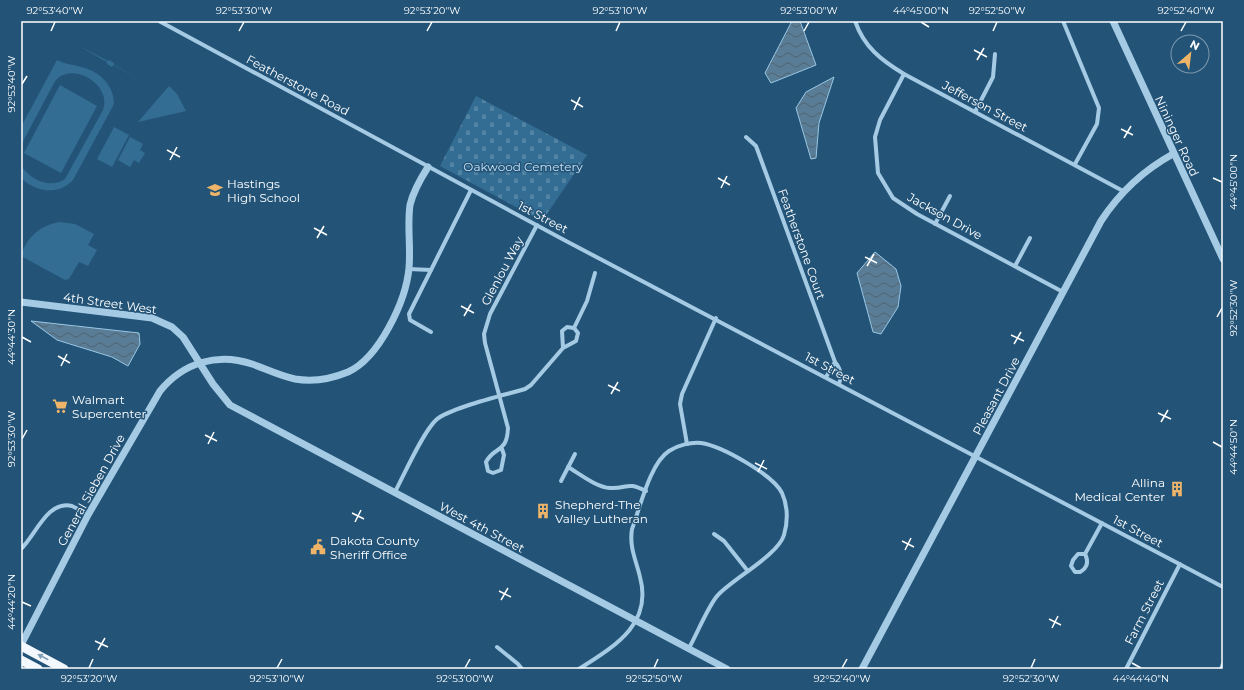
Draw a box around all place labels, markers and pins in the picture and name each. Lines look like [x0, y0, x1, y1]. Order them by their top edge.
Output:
place label: Hastings High School [227, 176, 300, 205]
school or university icon: Hastings High School [206, 181, 224, 199]
place label: Walmart Supercenter [72, 392, 146, 421]
supermarket icon: Walmart Supercenter [51, 397, 69, 415]
place label: Allina Medical Center [1074, 475, 1165, 504]
building icon: Allina Medical Center [1168, 480, 1186, 498]
place label: Shepherd-The Valley Lutheran [555, 497, 648, 526]
building icon: Shepherd-The Valley Lutheran [534, 502, 552, 520]
place label: Dakota County Sheriff Office [330, 533, 420, 562]
public building icon: Dakota County Sheriff Office [309, 538, 327, 556]

